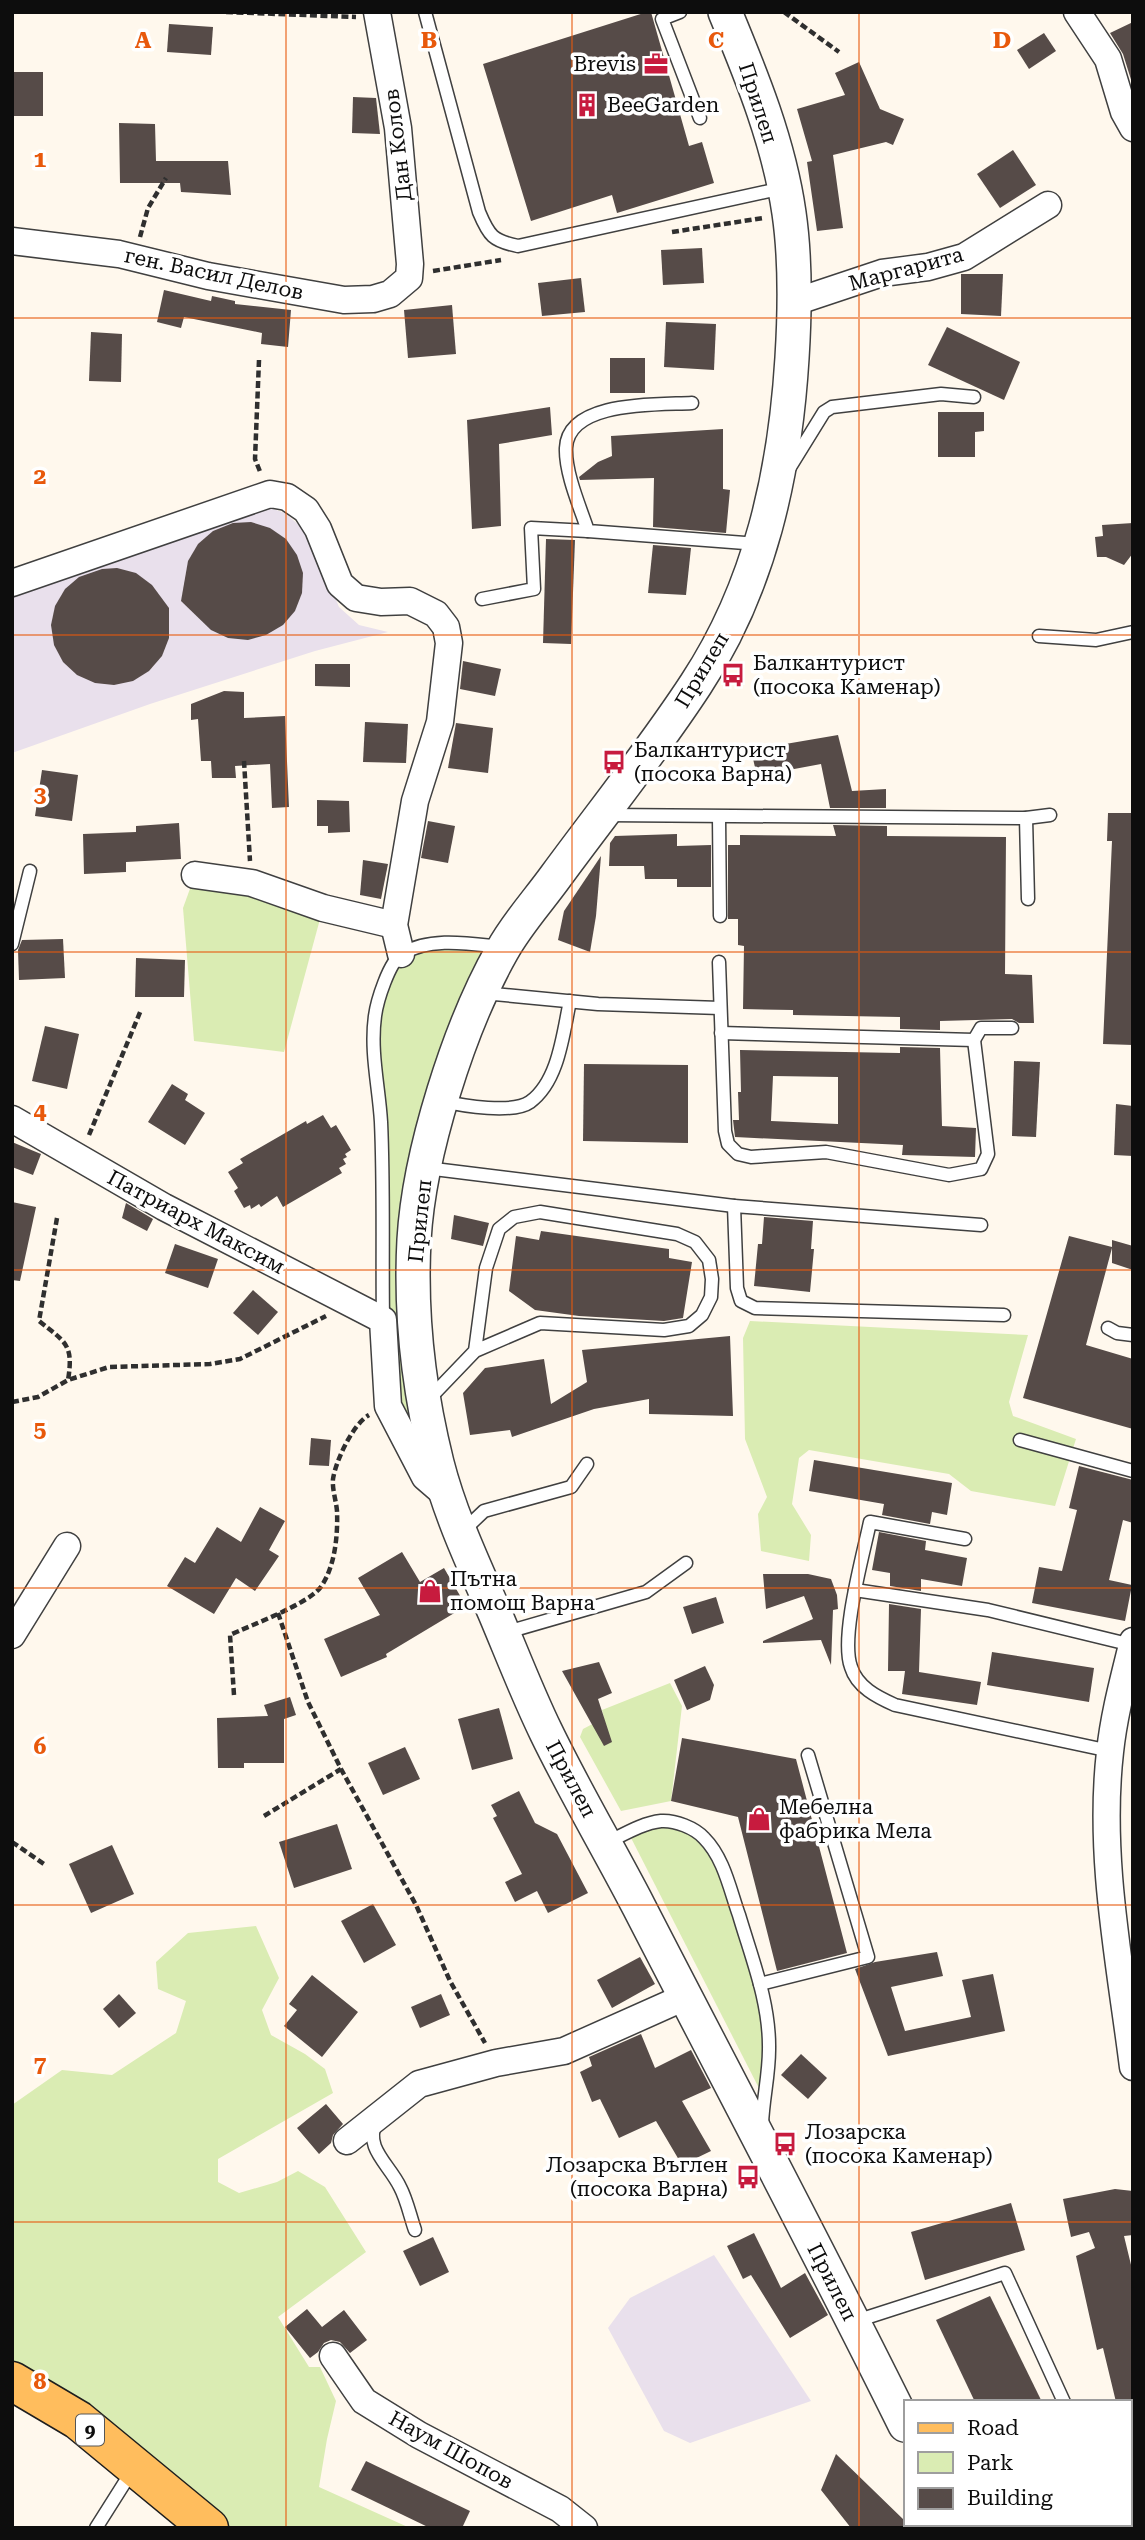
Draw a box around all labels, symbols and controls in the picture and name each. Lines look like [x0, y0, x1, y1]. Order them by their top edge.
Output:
text: A [135, 27, 152, 54]
text: B [421, 27, 437, 54]
text: C [708, 27, 724, 54]
text: D [993, 27, 1011, 54]
office icon: Brevis [642, 50, 670, 78]
place label: Brevis [573, 52, 636, 76]
street label: Прилеп [734, 60, 782, 146]
street label: Дан Колов [379, 87, 417, 203]
building icon: BeeGarden [573, 91, 601, 119]
place label: BeeGarden [607, 93, 720, 117]
text: 1 [34, 146, 47, 173]
street label: Маргарита [846, 242, 966, 296]
street label: ген. Васил Делов [122, 243, 306, 305]
text: 2 [34, 463, 46, 490]
street label: Прилеп [670, 628, 734, 712]
place label: Балкантурист (посока Каменар) [753, 651, 941, 699]
bus stop icon: Балкантурист (посока Каменар) [719, 661, 747, 689]
place label: Балкантурист (посока Варна) [634, 738, 792, 786]
bus stop icon: Балкантурист (посока Варна) [600, 748, 628, 776]
text: 3 [34, 781, 47, 808]
text: 4 [34, 1098, 47, 1125]
street label: Патриарх Максим [103, 1165, 289, 1279]
street label: Прилеп [404, 1178, 436, 1264]
text: 5 [34, 1416, 47, 1443]
place label: Пътна помощ Варна [450, 1567, 596, 1615]
shop icon: Пътна помощ Варна [416, 1577, 444, 1605]
text: 6 [34, 1733, 47, 1760]
street label: Прилеп [541, 1736, 601, 1822]
place label: Мебелна фабрика Мела [779, 1795, 932, 1843]
shop icon: Мебелна фабрика Мела [745, 1805, 773, 1833]
text: 7 [34, 2051, 47, 2078]
place label: Лозарска (посока Каменар) [805, 2120, 993, 2168]
bus stop icon: Лозарска (посока Каменар) [771, 2130, 799, 2158]
place label: Лозарска Въглен (посока Варна) [546, 2153, 728, 2201]
bus stop icon: Лозарска Въглен (посока Варна) [734, 2163, 762, 2191]
street label: Прилеп [802, 2239, 862, 2325]
text: 8 [34, 2368, 47, 2395]
legend [904, 2400, 1131, 2526]
street label: Наум Шопов [385, 2406, 517, 2494]
road number: 9 [76, 2414, 104, 2446]
text: Road [967, 2416, 1019, 2440]
text: Park [967, 2451, 1013, 2475]
text: Building [967, 2486, 1053, 2510]

